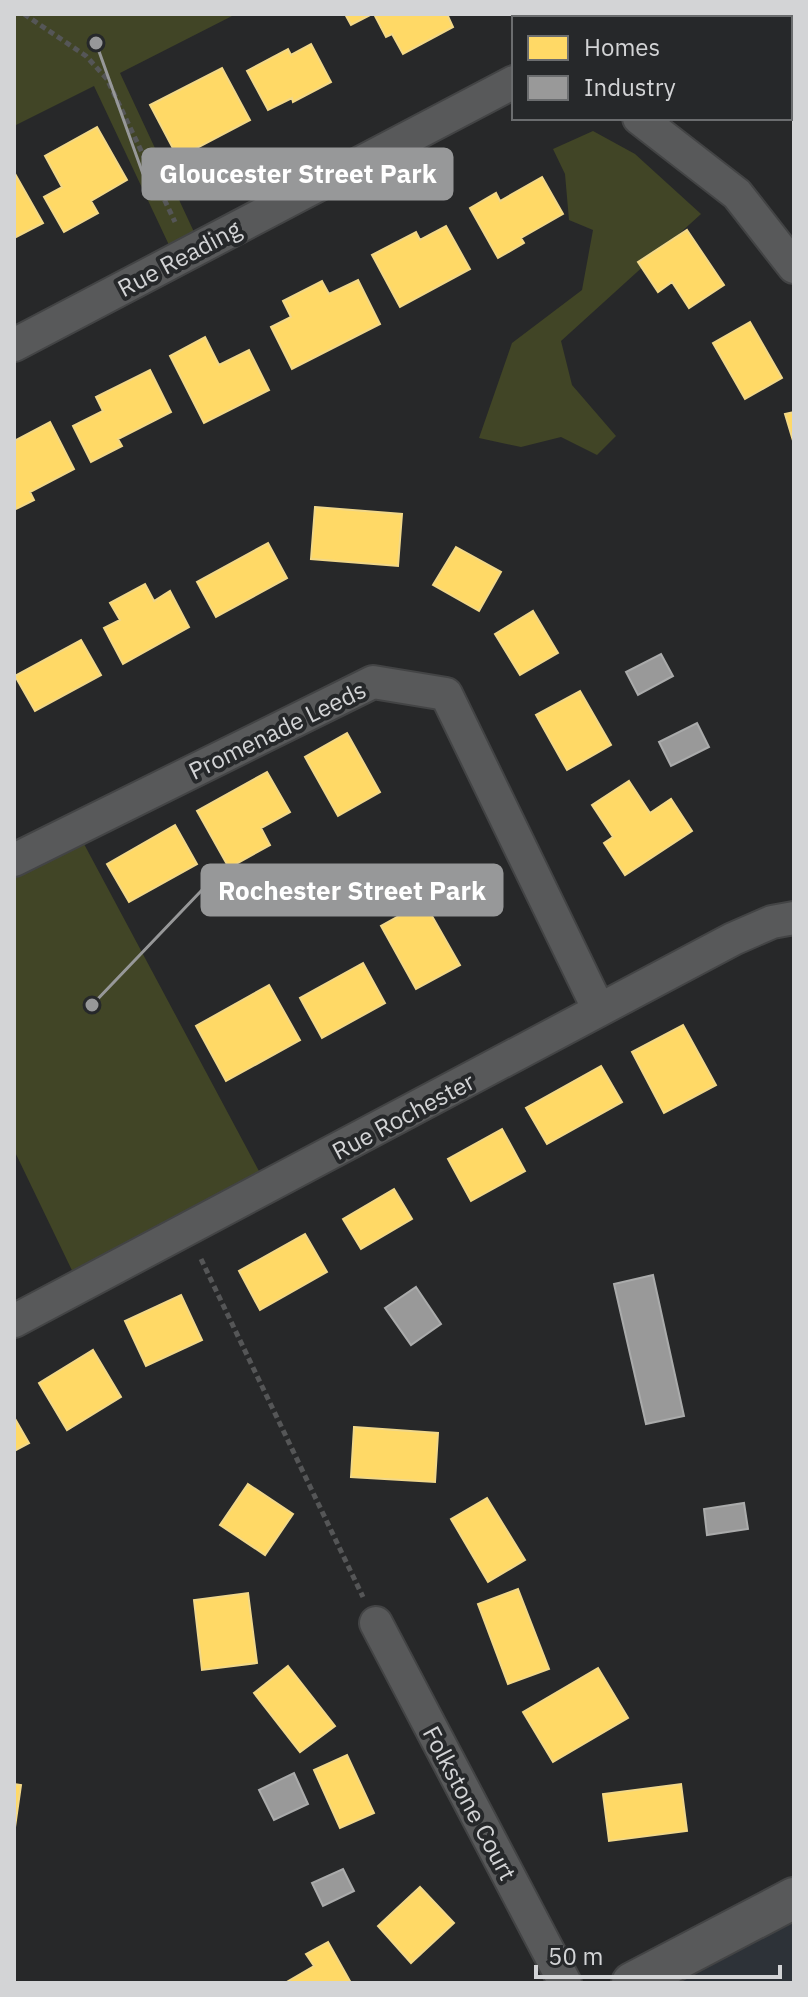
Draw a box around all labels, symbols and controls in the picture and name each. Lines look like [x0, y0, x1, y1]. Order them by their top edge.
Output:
legend [512, 16, 792, 120]
text: Homes [584, 31, 660, 63]
text: Industry [584, 71, 676, 103]
callout: Gloucester Street Park [143, 149, 452, 199]
text: Gloucester Street Park [159, 156, 437, 190]
street label: Rue Reading [112, 212, 246, 304]
street label: Promenade Leeds [183, 673, 371, 787]
callout: Rochester Street Park [202, 865, 502, 915]
text: Rochester Street Park [218, 873, 486, 907]
street label: Rue Rochester [326, 1065, 480, 1167]
street label: Folkstone Court [416, 1720, 524, 1886]
scale bar [536, 1929, 780, 1979]
text: 50 m [548, 1940, 603, 1972]

